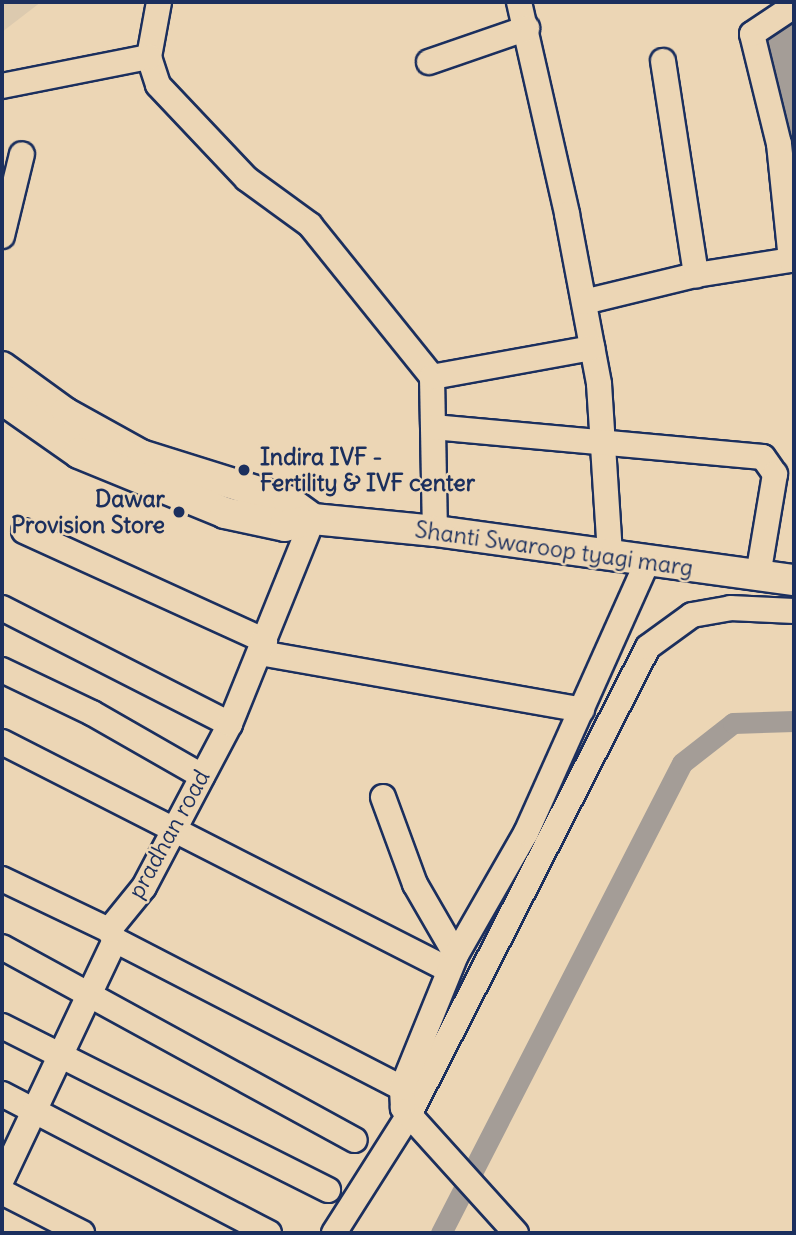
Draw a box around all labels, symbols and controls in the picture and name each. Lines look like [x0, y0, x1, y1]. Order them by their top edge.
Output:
place label: Indira IVF - Fertility & IVF center [260, 443, 475, 497]
marker: Indira IVF - Fertility & IVF center [234, 460, 254, 480]
place label: Dawar Provision Store [11, 485, 165, 539]
marker: Dawar Provision Store [171, 504, 187, 520]
street label: Shanti Swaroop tyagi marg [413, 516, 695, 582]
street label: pradhan road [122, 765, 216, 903]

